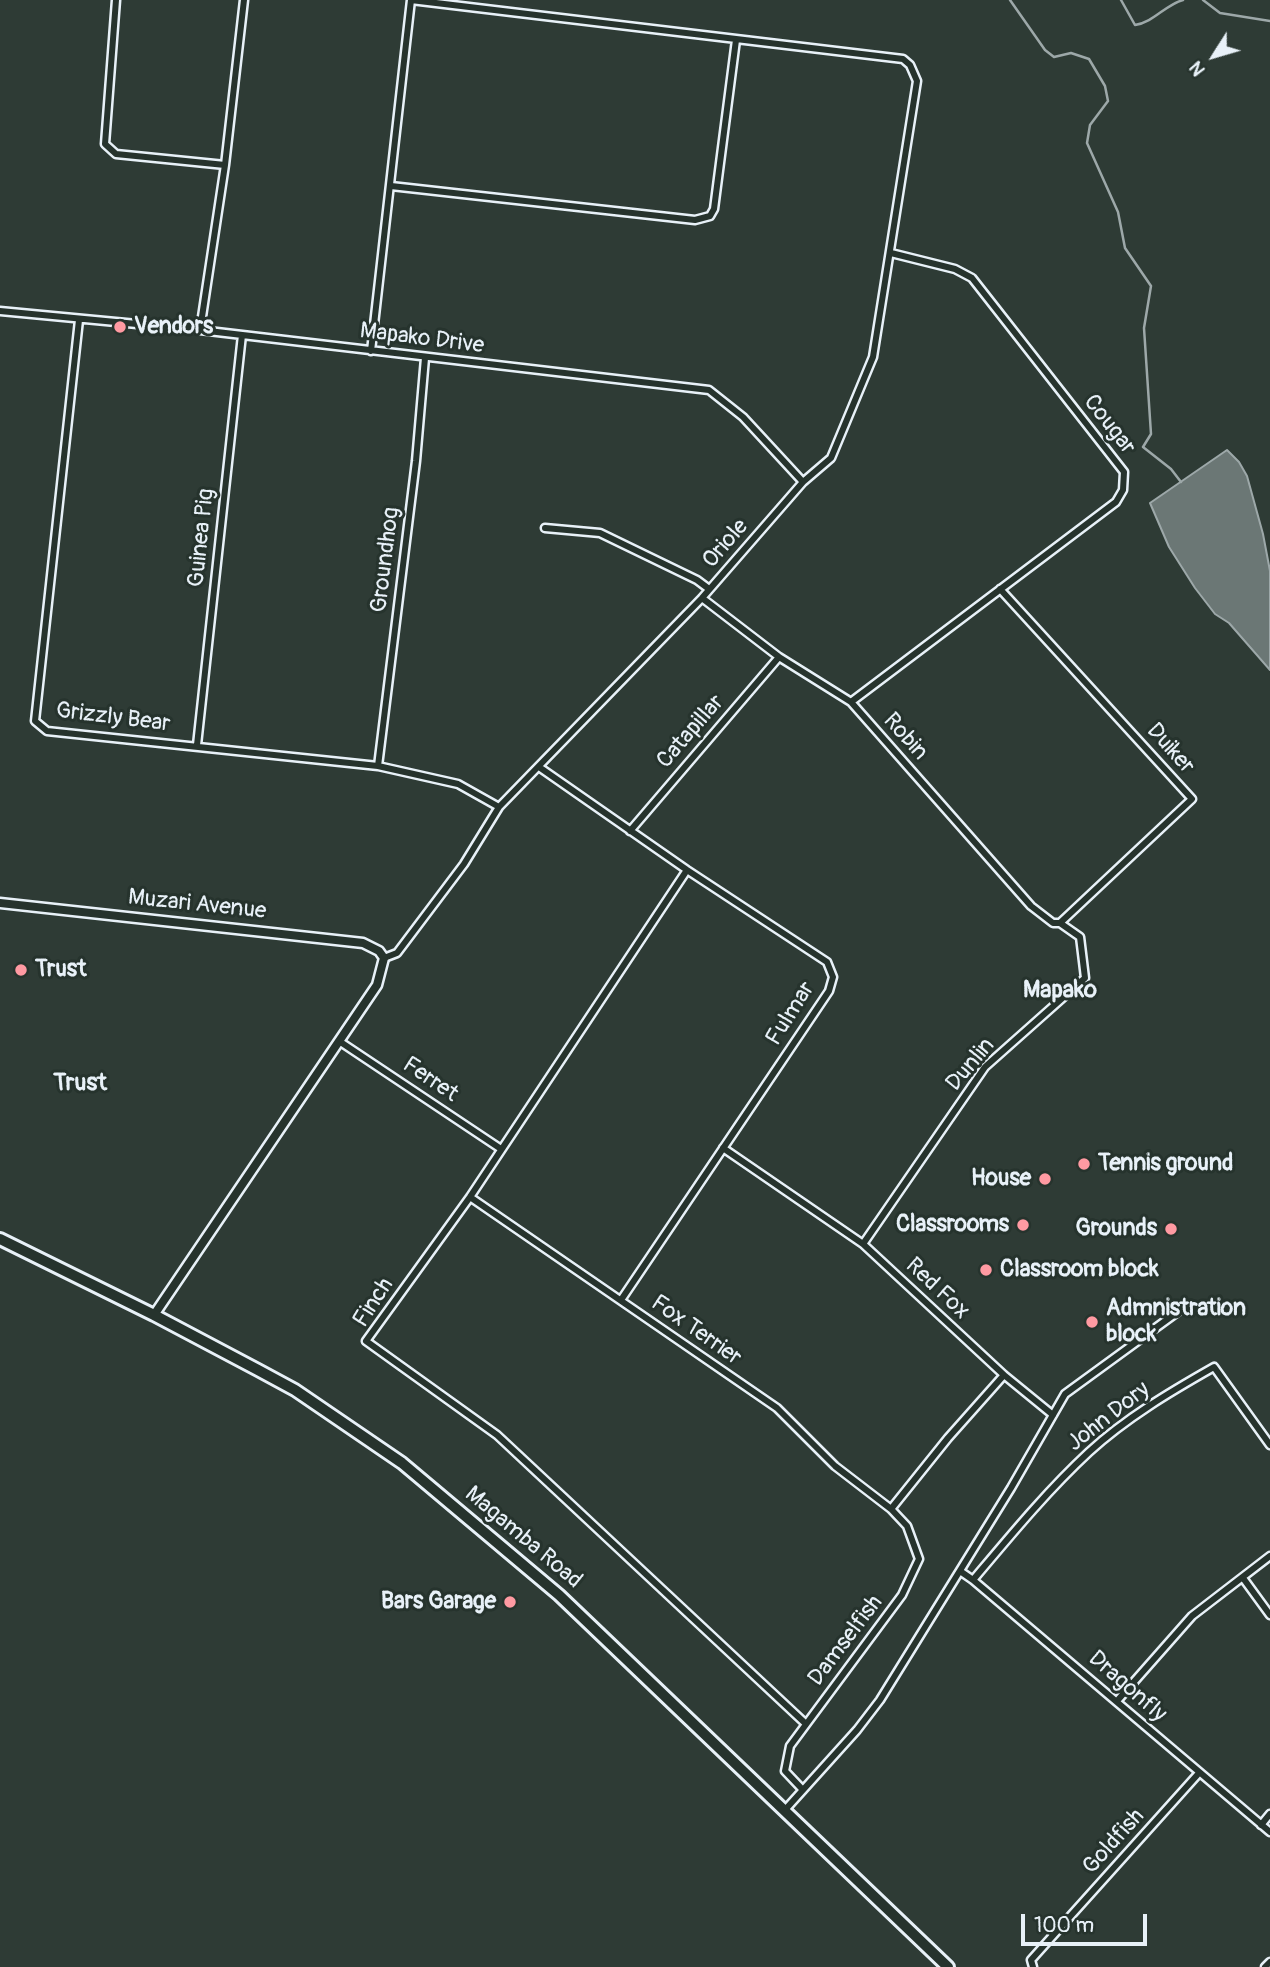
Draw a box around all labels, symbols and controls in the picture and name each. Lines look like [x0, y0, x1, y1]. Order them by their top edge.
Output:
north arrow [1179, 21, 1249, 91]
text: N [1184, 56, 1211, 81]
place label: Vendors [134, 313, 213, 341]
street label: Mapako Drive [358, 318, 486, 360]
marker: Vendors [112, 319, 128, 335]
street label: Cougar [1077, 389, 1141, 461]
street label: Guinea Pig [183, 487, 221, 589]
street label: Groundhog [366, 506, 406, 614]
street label: Oriole [697, 514, 755, 574]
street label: Catapillar [651, 689, 731, 775]
street label: Grizzly Bear [54, 697, 172, 739]
street label: Robin [877, 708, 933, 766]
street label: Duiker [1140, 718, 1200, 780]
street label: Muzari Avenue [127, 884, 267, 926]
place label: Trust [35, 956, 86, 984]
marker: Trust [13, 962, 29, 978]
street label: Fulmar [761, 977, 821, 1051]
district label: Mapako [1023, 977, 1097, 1005]
street label: Dunlin [941, 1033, 1001, 1097]
street label: Ferret [397, 1051, 463, 1109]
district label: Trust [53, 1070, 107, 1098]
place label: Tennis ground [1098, 1150, 1233, 1178]
marker: Tennis ground [1076, 1156, 1092, 1172]
place label: House [971, 1165, 1031, 1193]
marker: House [1037, 1171, 1053, 1187]
place label: Classrooms [896, 1211, 1009, 1239]
place label: Grounds [1076, 1215, 1157, 1243]
marker: Classrooms [1015, 1217, 1031, 1233]
marker: Grounds [1163, 1221, 1179, 1237]
street label: Red Fox [899, 1253, 975, 1325]
place label: Classroom block [1000, 1256, 1158, 1284]
marker: Classroom block [978, 1262, 994, 1278]
street label: Finch [348, 1273, 400, 1333]
street label: Fox Terrier [645, 1290, 747, 1372]
place label: Admnistration block [1106, 1295, 1246, 1349]
marker: Admnistration block [1084, 1314, 1100, 1330]
street label: John Dory [1062, 1376, 1156, 1458]
street label: Magamba Road [459, 1481, 587, 1595]
place label: Bars Garage [381, 1588, 496, 1616]
street label: Damselfish [803, 1590, 889, 1692]
marker: Bars Garage [502, 1594, 518, 1610]
street label: Dragonfly [1082, 1646, 1172, 1728]
street label: Goldfish [1077, 1803, 1151, 1881]
scale bar [1025, 1900, 1151, 1944]
text: 100 m [1034, 1912, 1094, 1939]

